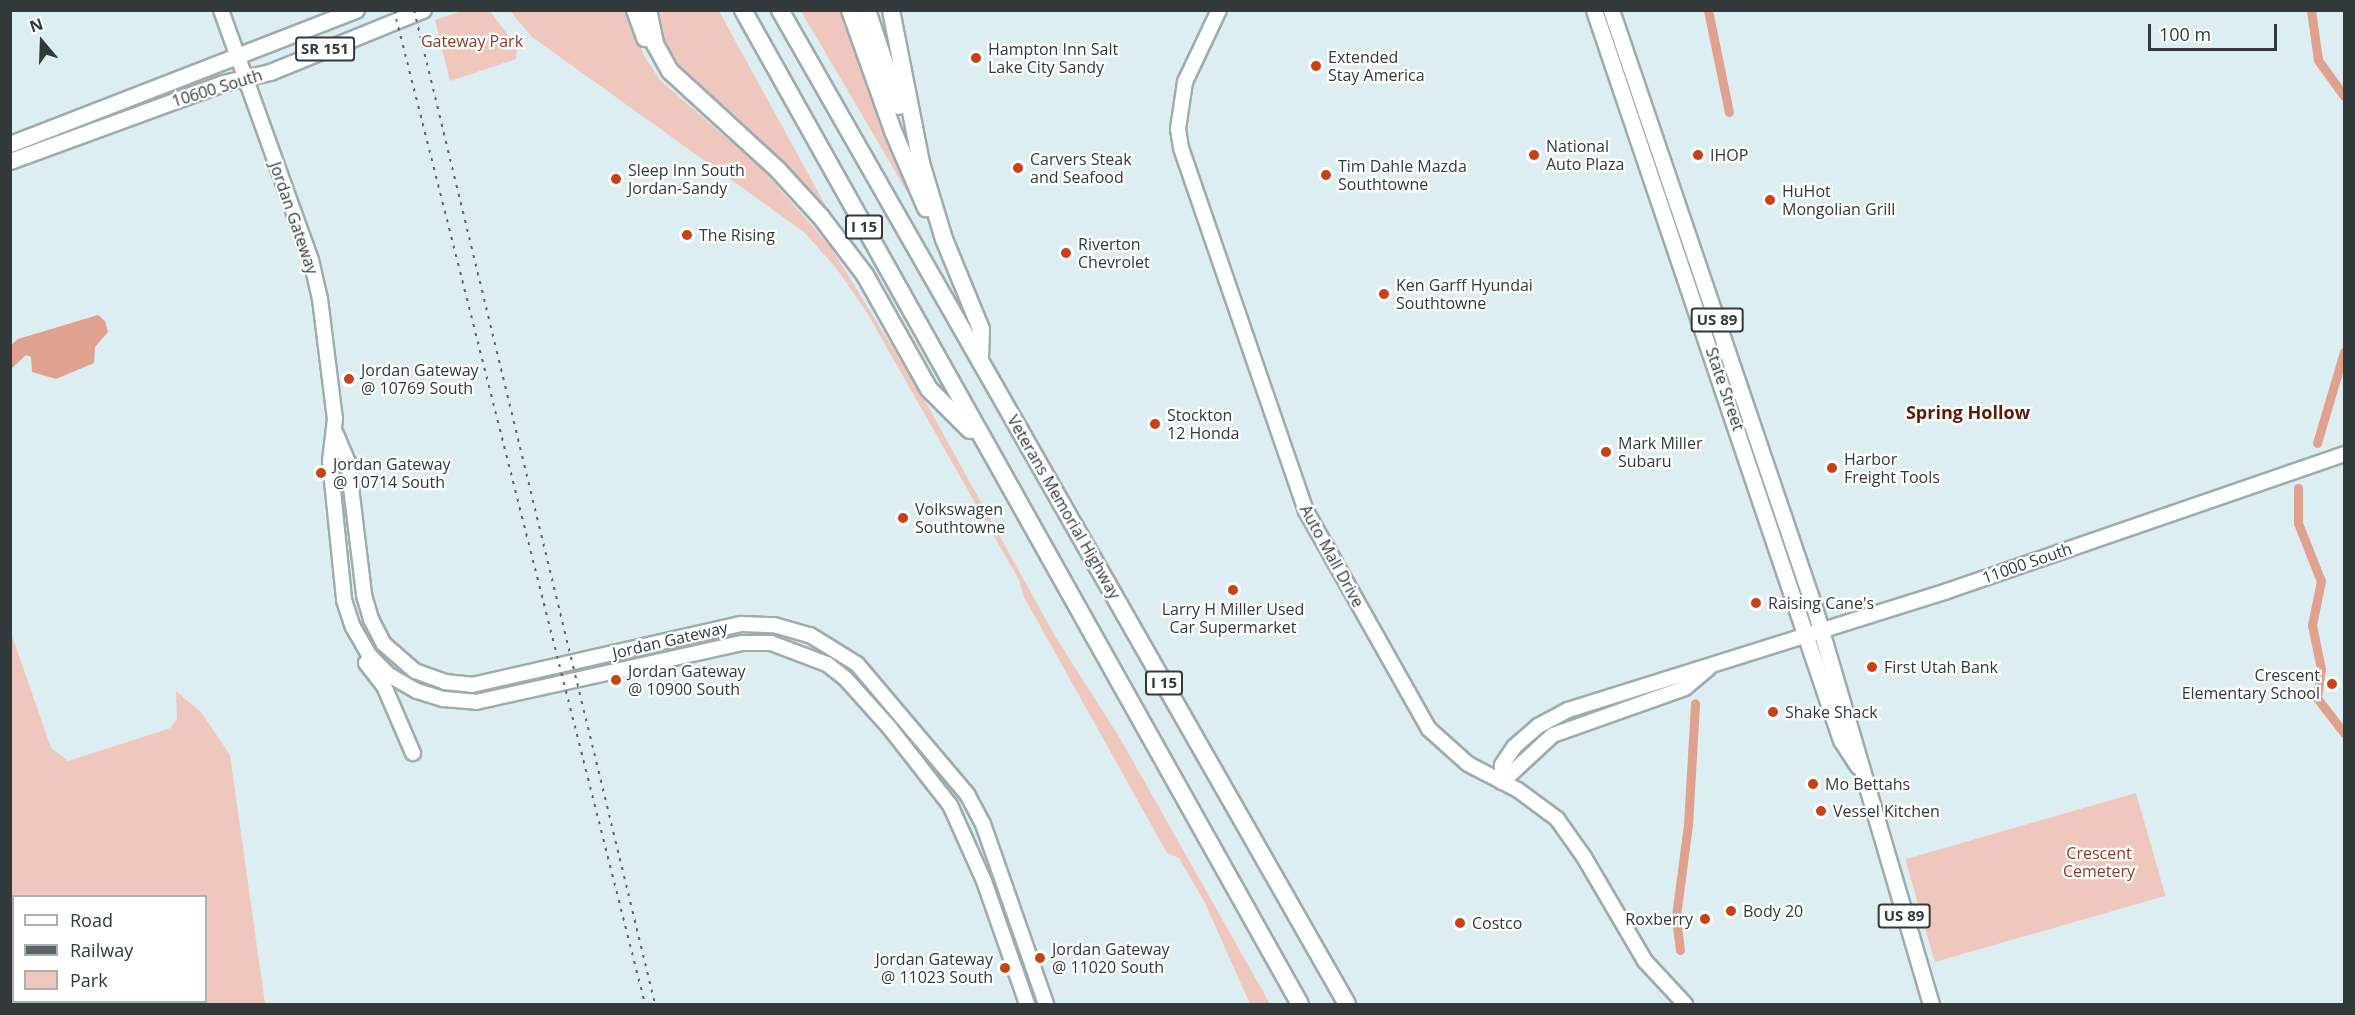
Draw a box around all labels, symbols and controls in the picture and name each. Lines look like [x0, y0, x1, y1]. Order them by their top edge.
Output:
north arrow [12, 12, 72, 72]
text: N [26, 12, 46, 38]
scale bar [2151, 12, 2280, 50]
text: 100 m [2159, 22, 2211, 46]
park label: Gateway Park [421, 31, 523, 51]
road number: SR 151 [295, 37, 355, 61]
place label: Hampton Inn Salt Lake City Sandy [988, 39, 1118, 77]
place label: Extended Stay America [1328, 47, 1425, 85]
marker: Hampton Inn Salt Lake City Sandy [969, 51, 983, 65]
marker: Extended Stay America [1309, 59, 1323, 73]
street label: 10600 South [169, 65, 265, 111]
place label: National Auto Plaza [1546, 136, 1624, 174]
place label: IHOP [1710, 145, 1748, 165]
marker: National Auto Plaza [1527, 148, 1541, 162]
marker: IHOP [1691, 148, 1705, 162]
place label: Carvers Steak and Seafood [1030, 149, 1132, 187]
place label: Tim Dahle Mazda Southtowne [1338, 156, 1467, 194]
street label: Jordan Gateway [266, 159, 322, 277]
place label: Sleep Inn South Jordan-Sandy [628, 160, 745, 198]
marker: Carvers Steak and Seafood [1011, 161, 1025, 175]
marker: Tim Dahle Mazda Southtowne [1319, 168, 1333, 182]
marker: Sleep Inn South Jordan-Sandy [609, 172, 623, 186]
place label: HuHot Mongolian Grill [1782, 181, 1895, 219]
marker: HuHot Mongolian Grill [1763, 193, 1777, 207]
road number: I 15 [844, 215, 884, 239]
place label: The Rising [699, 225, 775, 245]
marker: The Rising [680, 228, 694, 242]
place label: Riverton Chevrolet [1078, 234, 1150, 272]
marker: Riverton Chevrolet [1059, 246, 1073, 260]
place label: Ken Garff Hyundai Southtowne [1396, 275, 1533, 313]
marker: Ken Garff Hyundai Southtowne [1377, 287, 1391, 301]
road number: US 89 [1690, 308, 1744, 332]
street label: State Street [1702, 345, 1748, 433]
place label: Jordan Gateway @ 10769 South [361, 360, 479, 398]
marker: Jordan Gateway @ 10769 South [342, 372, 356, 386]
district label: Spring Hollow [1906, 401, 2030, 423]
place label: Stockton 12 Honda [1167, 405, 1239, 443]
street label: Veterans Memorial Highway [1003, 412, 1125, 602]
marker: Stockton 12 Honda [1148, 417, 1162, 431]
place label: Mark Miller Subaru [1618, 433, 1702, 471]
marker: Mark Miller Subaru [1599, 445, 1613, 459]
place label: Harbor Freight Tools [1844, 449, 1940, 487]
place label: Jordan Gateway @ 10714 South [333, 454, 451, 492]
marker: Harbor Freight Tools [1825, 461, 1839, 475]
marker: Jordan Gateway @ 10714 South [314, 466, 328, 480]
place label: Volkswagen Southtowne [915, 499, 1005, 537]
street label: Auto Mall Drive [1296, 501, 1368, 611]
marker: Volkswagen Southtowne [896, 511, 910, 525]
street label: 11000 South [1980, 539, 2074, 587]
marker: Larry H Miller Used Car Supermarket [1226, 583, 1240, 597]
place label: Raising Cane's [1768, 593, 1874, 613]
marker: Raising Cane's [1749, 596, 1763, 610]
place label: Larry H Miller Used Car Supermarket [1162, 599, 1304, 637]
street label: Jordan Gateway [611, 617, 729, 663]
place label: First Utah Bank [1884, 657, 1998, 677]
marker: First Utah Bank [1865, 660, 1879, 674]
place label: Jordan Gateway @ 10900 South [628, 661, 746, 699]
place label: Crescent Elementary School [2182, 665, 2320, 703]
road number: I 15 [1144, 671, 1184, 695]
marker: Jordan Gateway @ 10900 South [609, 673, 623, 687]
marker: Crescent Elementary School [2325, 677, 2339, 691]
place label: Shake Shack [1785, 702, 1878, 722]
marker: Shake Shack [1766, 705, 1780, 719]
place label: Mo Bettahs [1825, 774, 1910, 794]
marker: Mo Bettahs [1806, 777, 1820, 791]
place label: Vessel Kitchen [1833, 801, 1940, 821]
marker: Vessel Kitchen [1814, 804, 1828, 818]
park label: Crescent Cemetery [2063, 843, 2135, 881]
legend [12, 895, 207, 1003]
place label: Body 20 [1743, 901, 1803, 921]
marker: Body 20 [1724, 904, 1738, 918]
road number: US 89 [1877, 904, 1931, 928]
text: Road [70, 908, 113, 932]
place label: Roxberry [1625, 909, 1693, 929]
marker: Roxberry [1698, 912, 1712, 926]
place label: Costco [1472, 913, 1522, 933]
marker: Costco [1453, 916, 1467, 930]
text: Railway [70, 938, 133, 962]
place label: Jordan Gateway @ 11020 South [1052, 939, 1170, 977]
place label: Jordan Gateway @ 11023 South [875, 949, 993, 987]
marker: Jordan Gateway @ 11020 South [1033, 951, 1047, 965]
marker: Jordan Gateway @ 11023 South [998, 961, 1012, 975]
text: Park [70, 968, 108, 992]

